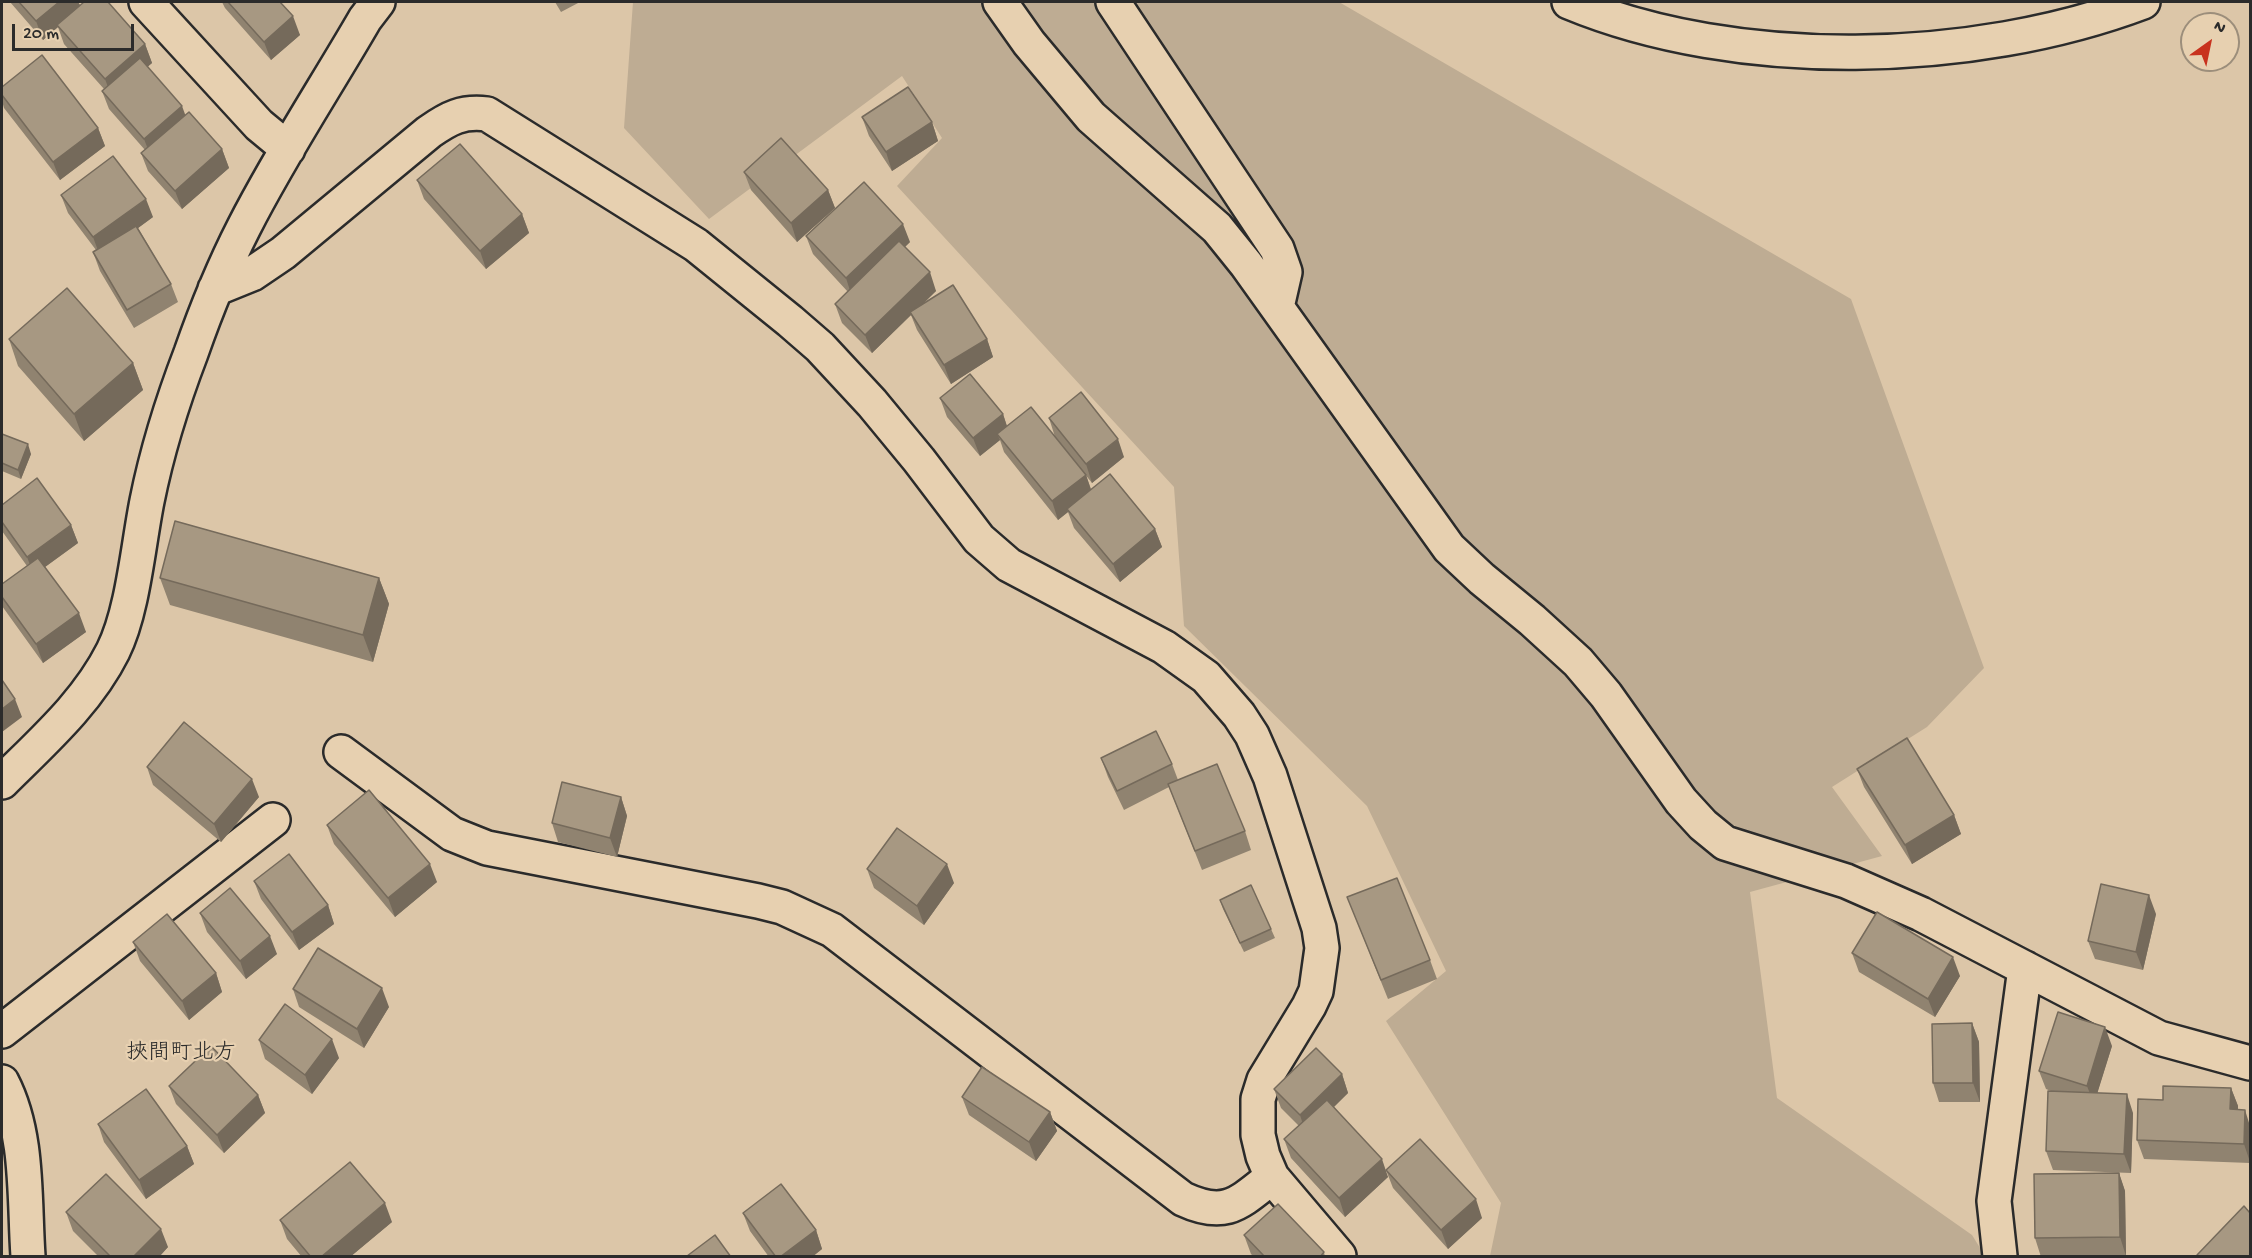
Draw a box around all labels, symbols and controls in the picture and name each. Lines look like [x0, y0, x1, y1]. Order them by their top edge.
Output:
scale bar [15, 12, 136, 50]
north arrow [2180, 12, 2240, 72]
text: N [2209, 17, 2229, 39]
text: 20 m [23, 24, 59, 45]
district label: 挾間町北方 [126, 1042, 236, 1068]

